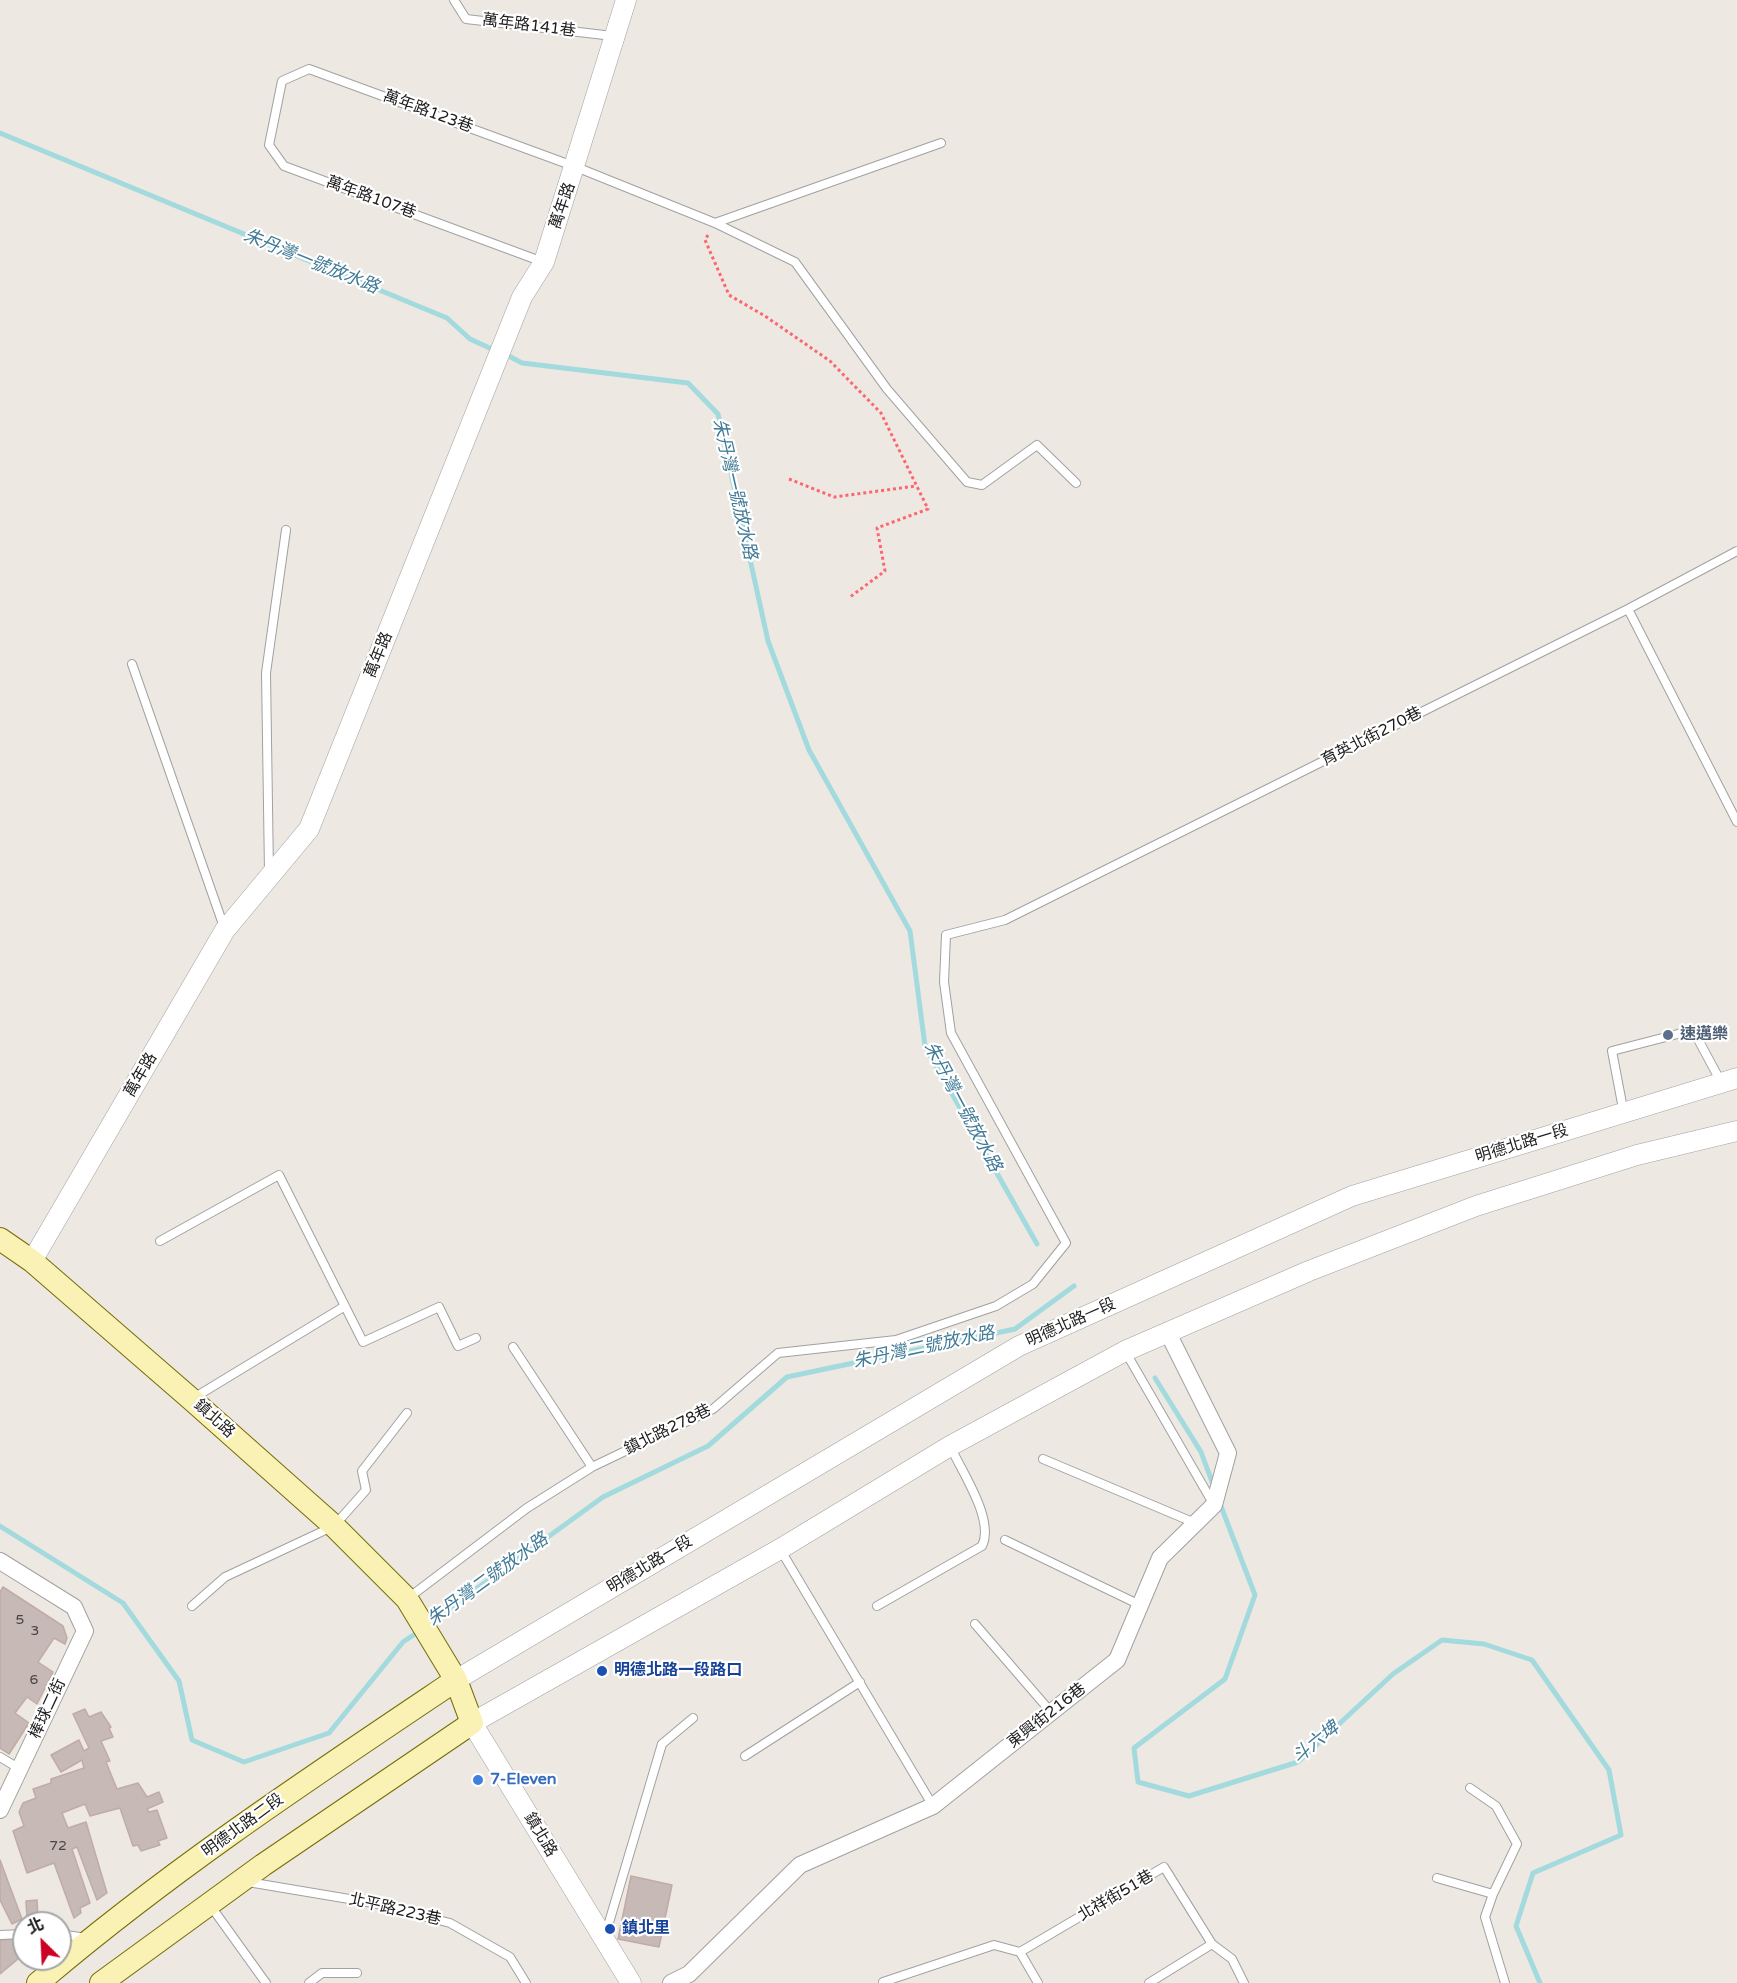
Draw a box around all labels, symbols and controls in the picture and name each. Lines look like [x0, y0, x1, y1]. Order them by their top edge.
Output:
street label: 萬年路141巷 [481, 11, 577, 41]
street label: 萬年路123巷 [380, 87, 476, 137]
street label: 萬年路107巷 [323, 173, 419, 223]
street label: 萬年路 [546, 180, 580, 232]
water label: 朱丹灣一號放水路 [240, 225, 382, 299]
water label: 朱丹灣一號放水路 [707, 416, 761, 562]
street label: 萬年路 [361, 629, 397, 681]
street label: 育英北街270巷 [1319, 703, 1425, 771]
place label: 速邁樂 [1680, 1025, 1728, 1045]
marker: 速邁樂 [1661, 1028, 1675, 1042]
water label: 朱丹灣一號放水路 [919, 1038, 1005, 1176]
street label: 萬年路 [121, 1049, 161, 1101]
street label: 明德北路一段 [1473, 1121, 1571, 1167]
street label: 明德北路一段 [1023, 1295, 1119, 1351]
water label: 朱丹灣二號放水路 [851, 1322, 997, 1374]
street label: 鎮北路 [190, 1396, 238, 1442]
street label: 鎮北路278巷 [621, 1401, 715, 1459]
water label: 朱丹灣二號放水路 [423, 1529, 553, 1631]
street label: 明德北路一段 [604, 1532, 696, 1598]
house number: 5 [16, 1612, 24, 1628]
house number: 3 [31, 1623, 39, 1639]
place label: 明德北路一段路口 [614, 1661, 742, 1681]
marker: 明德北路一段路口 [595, 1664, 609, 1678]
house number: 6 [30, 1672, 38, 1688]
street label: 棒球二街 [26, 1676, 70, 1742]
street label: 東興街216巷 [1004, 1679, 1090, 1753]
water label: 斗六埤 [1288, 1718, 1344, 1768]
place label: 7-Eleven [490, 1770, 557, 1790]
marker: 7-Eleven [471, 1773, 485, 1787]
street label: 明德北路二段 [199, 1790, 287, 1862]
street label: 鎮北路 [519, 1809, 561, 1861]
house number: 72 [49, 1838, 67, 1854]
street label: 北祥街51巷 [1075, 1867, 1157, 1925]
street label: 北平路223巷 [347, 1890, 443, 1930]
north arrow [12, 1911, 72, 1971]
text: 北 [24, 1914, 47, 1939]
place label: 鎮北里 [622, 1919, 670, 1939]
marker: 鎮北里 [603, 1922, 617, 1936]

